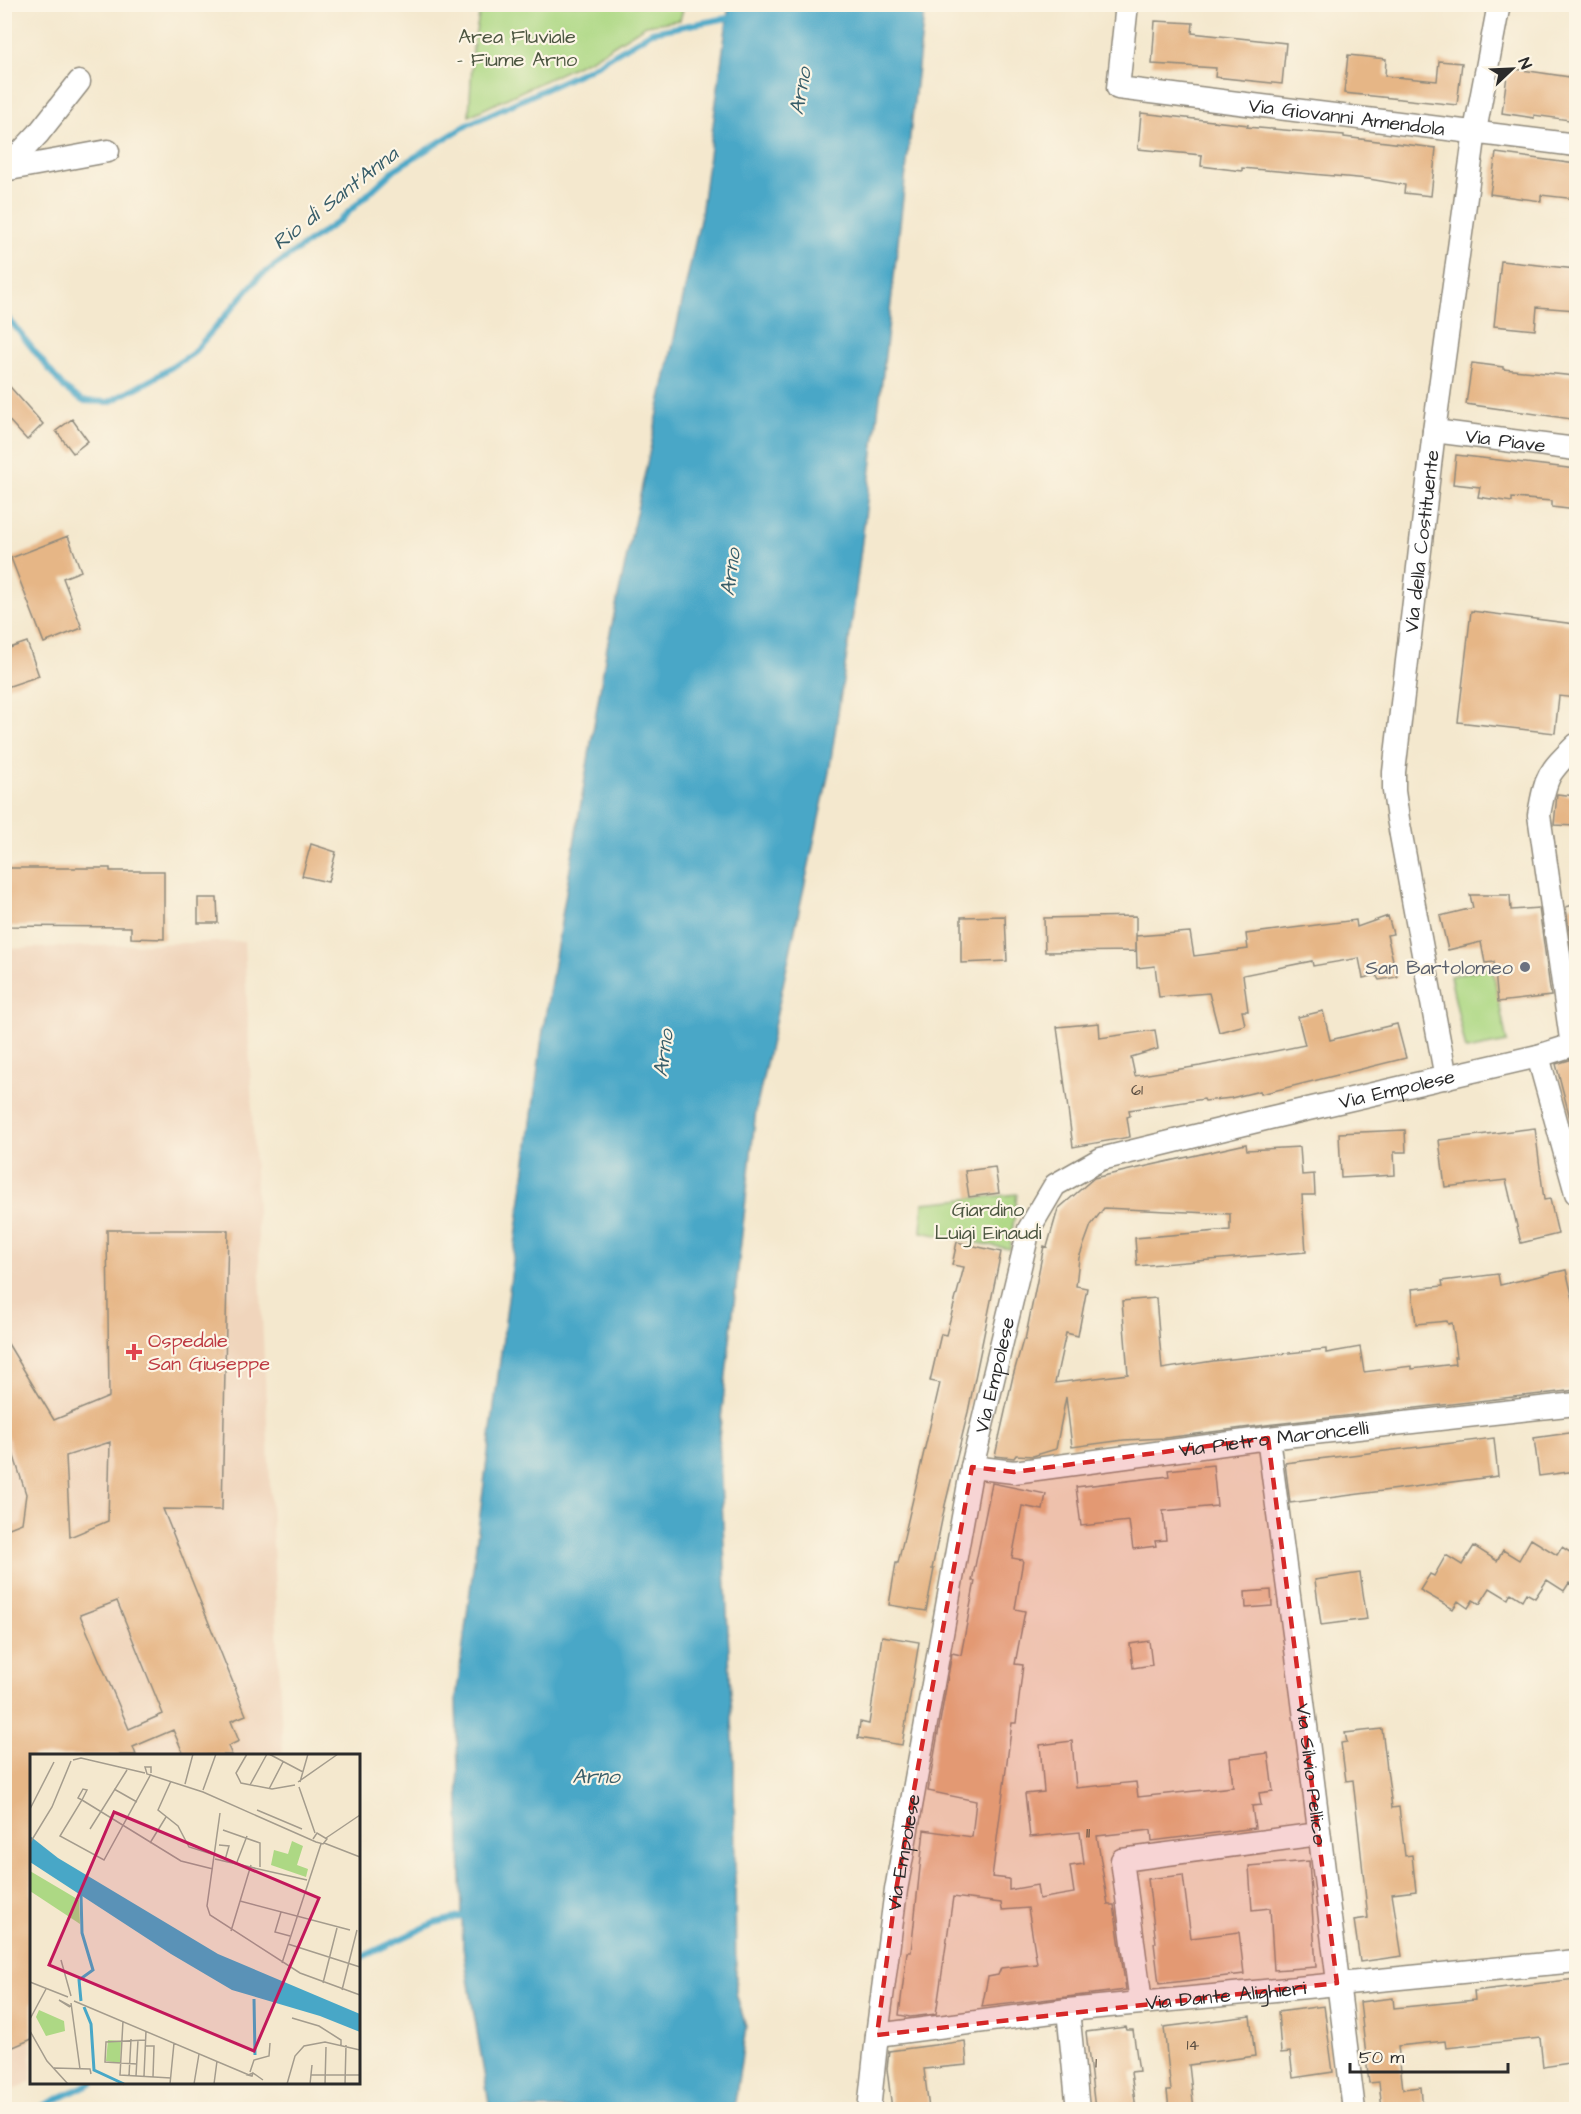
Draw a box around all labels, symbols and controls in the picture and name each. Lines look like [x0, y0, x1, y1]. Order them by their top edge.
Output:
park label: Area Fluviale - Fiume Arno [457, 23, 577, 74]
north arrow [1482, 39, 1542, 99]
text: N [1513, 55, 1537, 72]
water label: Arno [782, 63, 819, 117]
street label: Via Giovanni Amendola [1247, 91, 1446, 144]
water label: Rio di Sant'Anna [266, 139, 405, 257]
street label: Via Piave [1463, 422, 1547, 460]
street label: Via della Costituente [1397, 448, 1447, 634]
water label: Arno [713, 544, 748, 598]
place label: San Bartolomeo [1365, 954, 1513, 982]
marker: San Bartolomeo [1518, 960, 1532, 974]
water label: Arno [646, 1025, 681, 1079]
street label: Via Empolese [1336, 1063, 1458, 1117]
house number: 61 [1131, 1079, 1143, 1101]
park label: Giardino Luigi Einaudi [935, 1196, 1041, 1248]
street label: Via Empolese [968, 1314, 1022, 1436]
place label: Ospedale San Giuseppe [148, 1327, 270, 1378]
marker: Ospedale San Giuseppe [125, 1343, 143, 1361]
street label: Via Pietro Maroncelli [1177, 1414, 1370, 1465]
street label: Via Silvio Pellico [1288, 1702, 1334, 1847]
inset map [30, 1754, 360, 2084]
water label: Arno [572, 1762, 622, 1791]
street label: Via Empolese [880, 1792, 928, 1913]
house number: 11 [1086, 1822, 1090, 1844]
street label: Via Dante Alighieri [1144, 1974, 1307, 2017]
house number: 14 [1187, 2034, 1200, 2056]
scale bar [1350, 2036, 1508, 2074]
text: 50 m [1359, 2045, 1404, 2070]
house number: 1 [1095, 2052, 1097, 2074]

